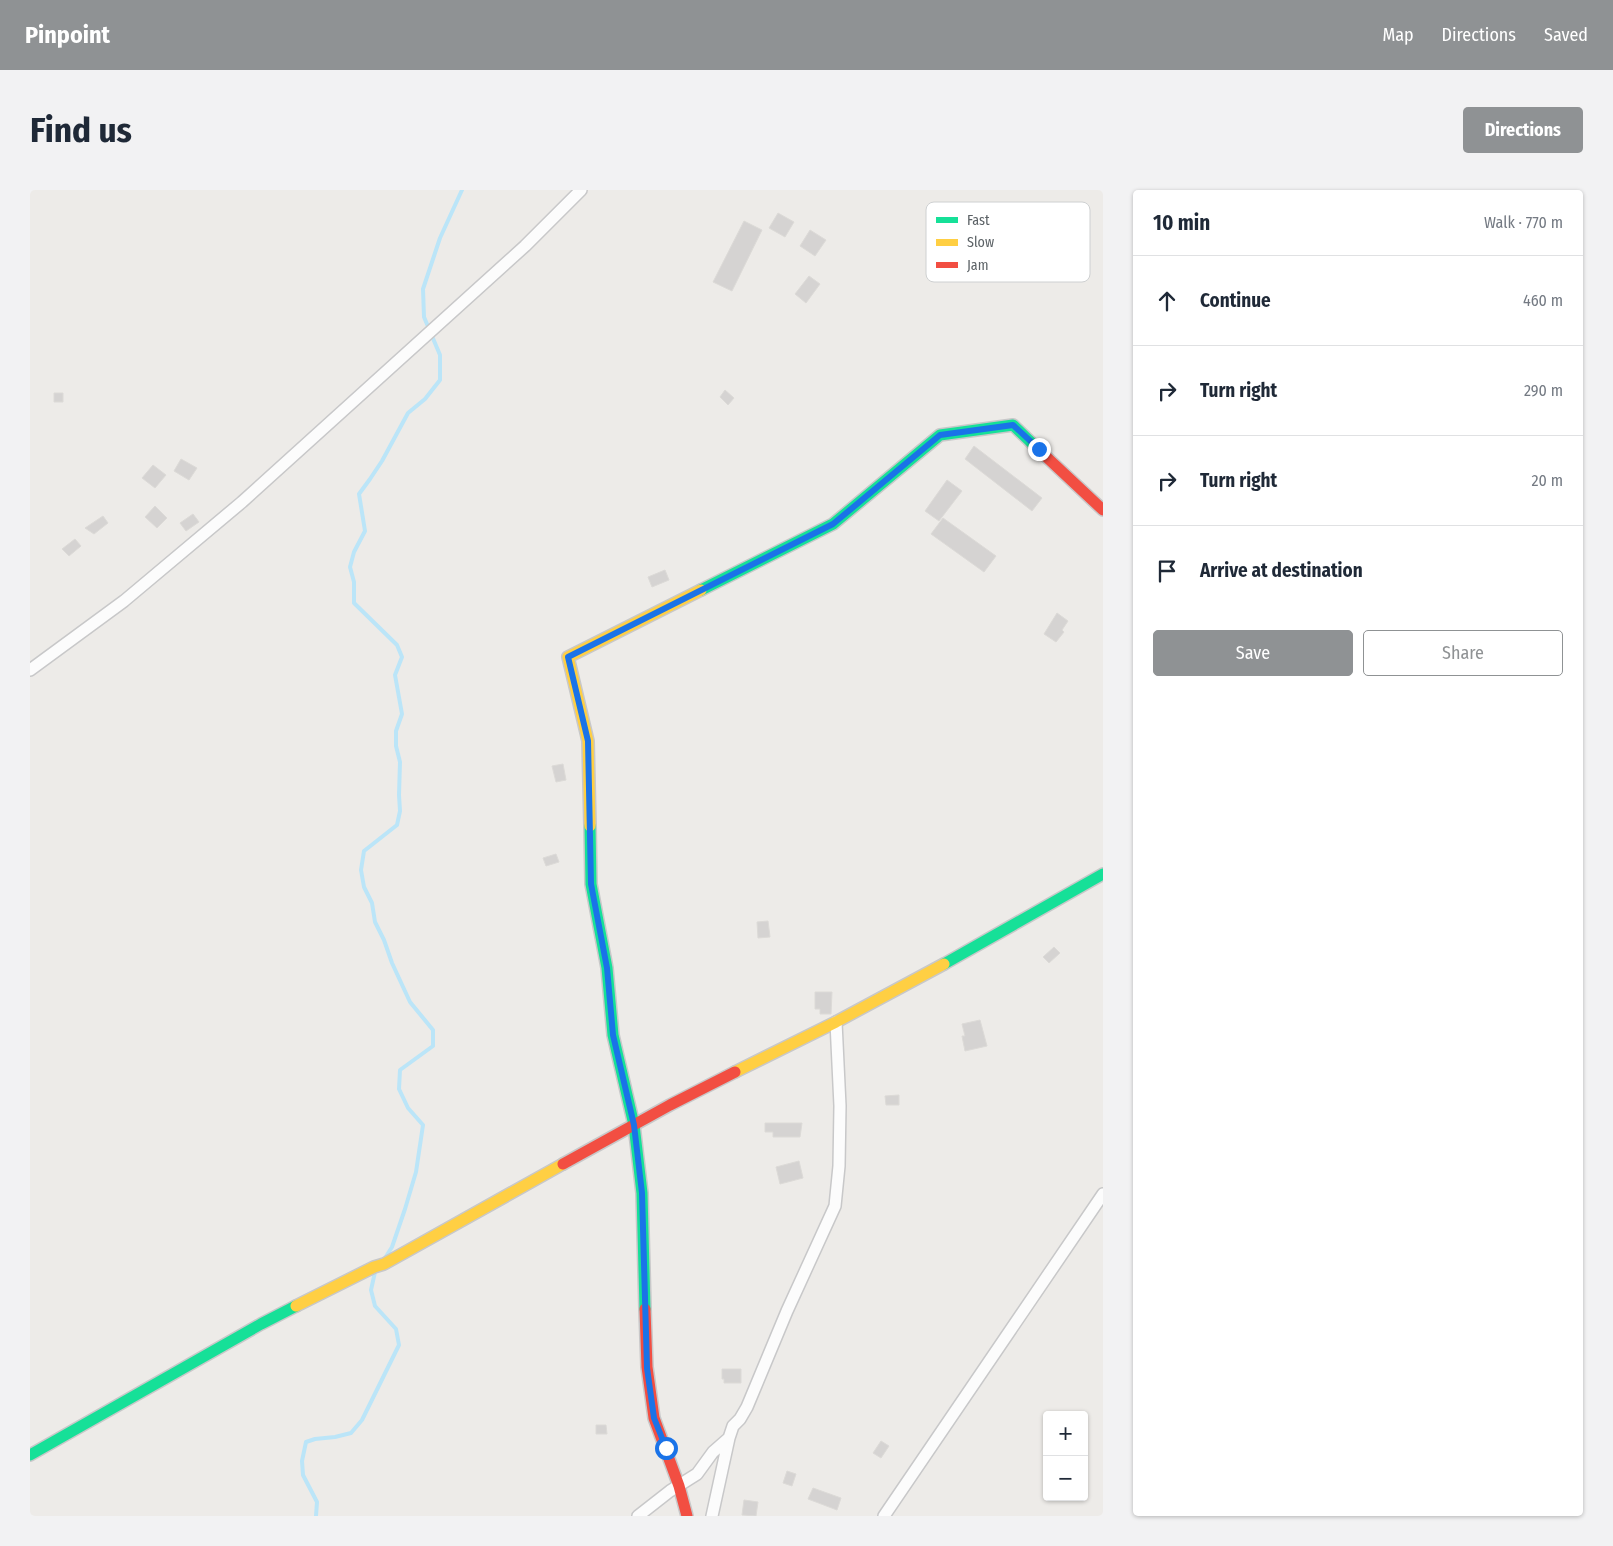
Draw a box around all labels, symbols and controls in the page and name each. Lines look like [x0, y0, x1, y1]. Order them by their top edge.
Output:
text: Pinpoint [25, 21, 110, 49]
text: Map [1382, 24, 1414, 46]
text: Directions [1442, 24, 1516, 46]
text: Saved [1544, 24, 1588, 46]
button: Directions [1463, 107, 1583, 153]
text: Find us [30, 109, 132, 151]
legend [926, 202, 1090, 282]
text: 10 min [1153, 210, 1210, 236]
text: Fast [967, 212, 990, 229]
text: Walk · 770 m [1484, 213, 1563, 232]
text: Slow [967, 234, 994, 251]
text: Jam [967, 257, 988, 274]
icon: ahead [1153, 287, 1181, 315]
text: Continue [1200, 289, 1271, 312]
text: 460 m [1523, 291, 1563, 310]
icon: right [1153, 377, 1181, 405]
text: Turn right [1200, 379, 1277, 402]
text: 290 m [1524, 381, 1563, 400]
route end [1028, 438, 1051, 461]
icon: right [1153, 467, 1181, 495]
text: Turn right [1200, 469, 1277, 492]
text: 20 m [1532, 471, 1563, 490]
icon: arrive [1153, 557, 1181, 585]
text: Arrive at destination [1200, 559, 1363, 582]
button: Save [1153, 630, 1353, 676]
button: Share [1363, 630, 1563, 676]
map controls [1043, 1411, 1088, 1501]
button: + [1043, 1411, 1088, 1456]
route start [655, 1437, 678, 1460]
button: − [1043, 1456, 1088, 1501]

